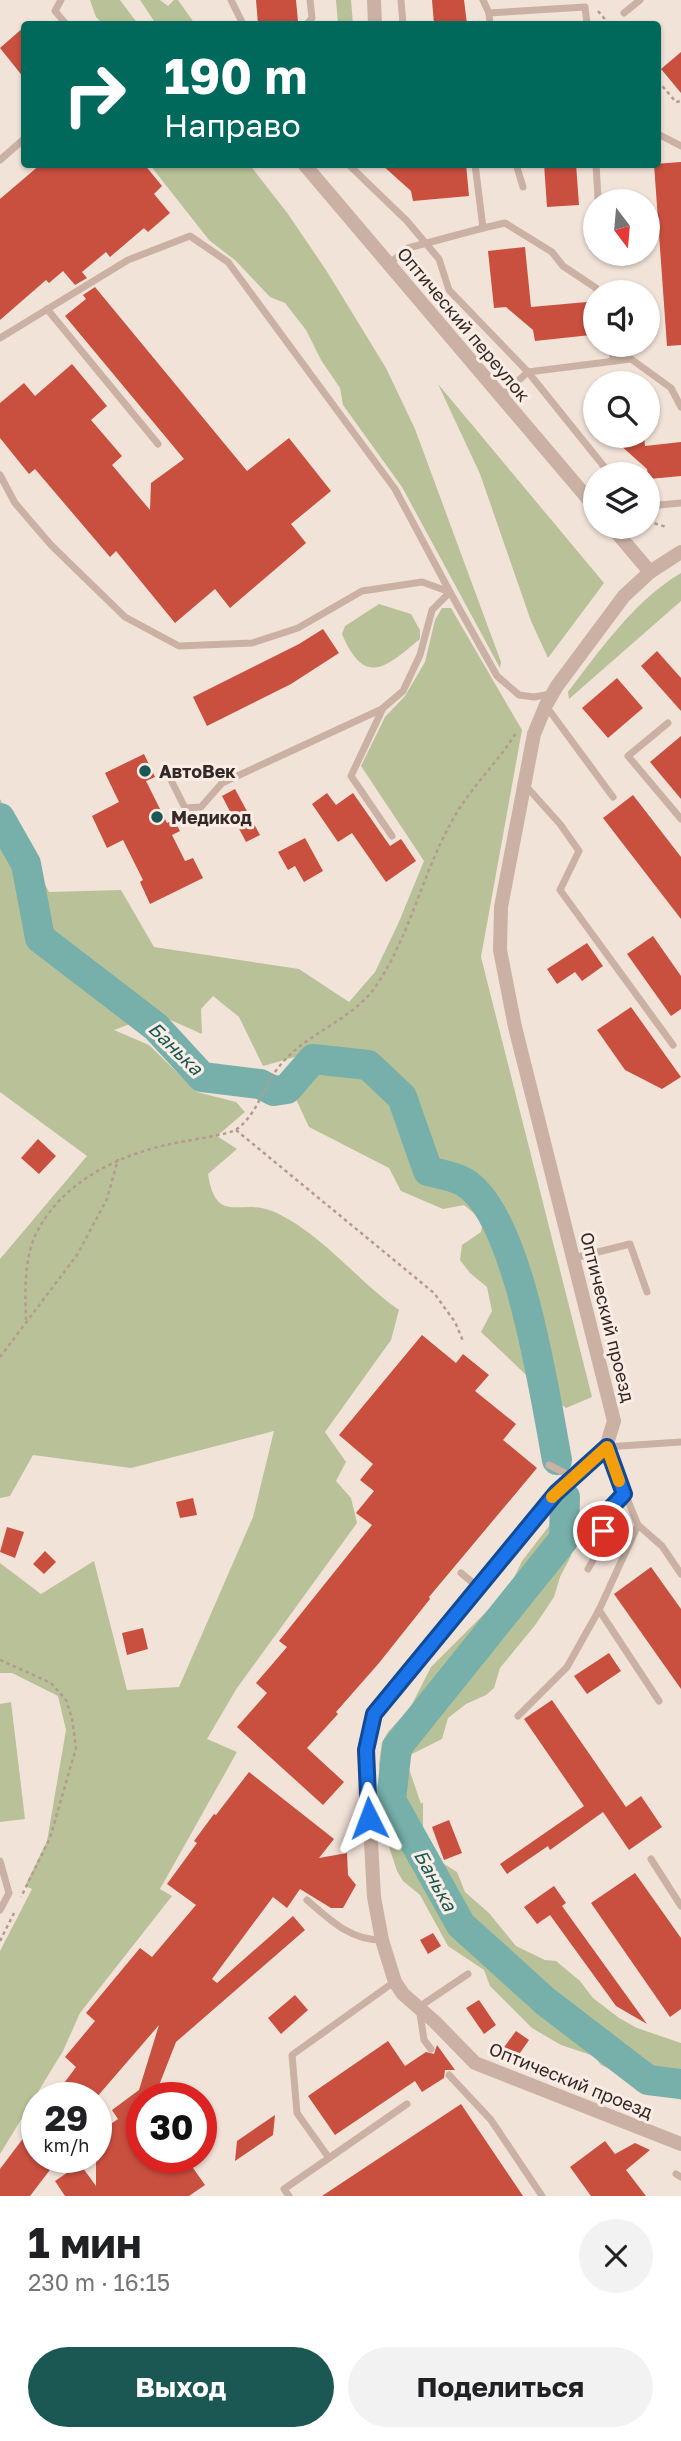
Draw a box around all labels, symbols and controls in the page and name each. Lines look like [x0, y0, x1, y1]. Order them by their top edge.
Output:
text: 190 m [164, 46, 307, 105]
icon: right [49, 49, 140, 140]
text: Направо [164, 106, 301, 144]
north arrow [583, 189, 660, 266]
map controls [583, 189, 660, 539]
street label: Оптический переулок [393, 242, 535, 406]
button: sound [583, 280, 660, 357]
button: search [583, 371, 660, 448]
button: layers [583, 462, 660, 539]
place label: АвтоВек [159, 760, 236, 782]
marker: АвтоВек [137, 763, 153, 779]
place label: Медикод [171, 806, 252, 828]
marker: Медикод [149, 809, 165, 825]
water label: Банька [144, 1017, 209, 1080]
street label: Оптический проезд [576, 1230, 640, 1404]
pin [573, 1501, 633, 1561]
icon: arrive [584, 1512, 622, 1550]
position arrow [332, 1781, 406, 1855]
water label: Банька [410, 1845, 463, 1916]
street label: Оптический проезд [486, 2037, 656, 2123]
speed limit sign: 30 [126, 2082, 217, 2173]
text: 29 [45, 2097, 88, 2139]
text: km/h [44, 2134, 89, 2156]
text: 1 мин [28, 2217, 142, 2267]
button: close [579, 2219, 653, 2293]
text: 230 m · 16:15 [28, 2268, 170, 2296]
button: Выход [28, 2347, 334, 2427]
button: Поделиться [348, 2347, 653, 2427]

